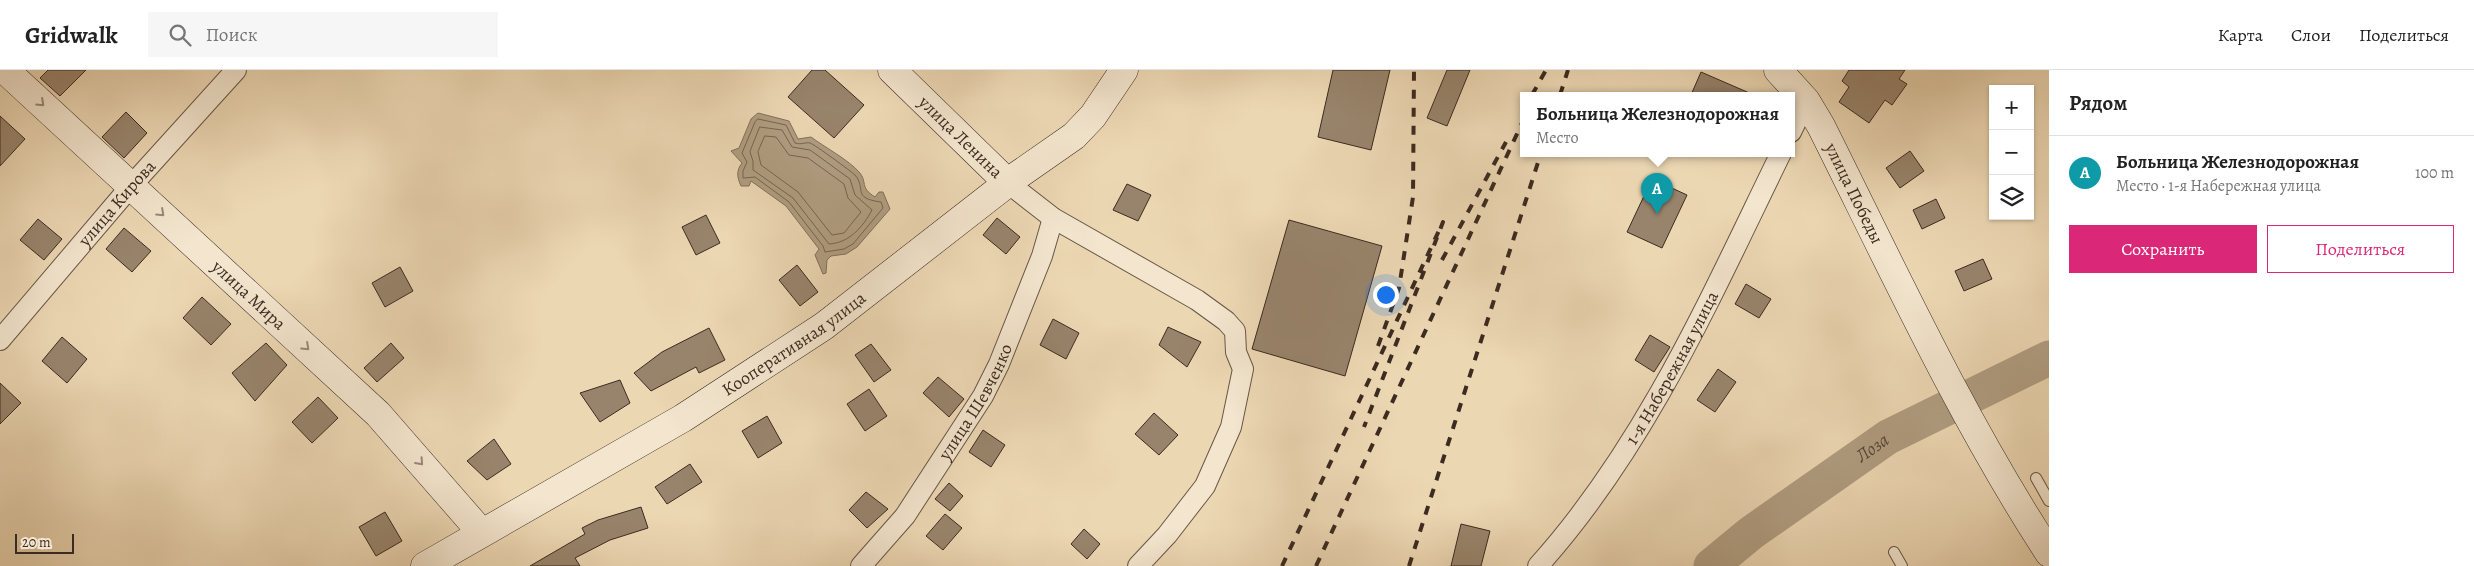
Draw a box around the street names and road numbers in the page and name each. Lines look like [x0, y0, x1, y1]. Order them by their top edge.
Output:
street label: улица Ленина [913, 90, 1009, 184]
street label: улица Победы [1819, 138, 1889, 248]
street label: улица Кирова [72, 154, 161, 252]
street label: улица Мира [206, 254, 292, 336]
street label: Кооперативная улица [717, 285, 871, 401]
street label: 1-я Набережная улица [1620, 286, 1724, 449]
street label: улица Шевченко [932, 340, 1018, 465]

